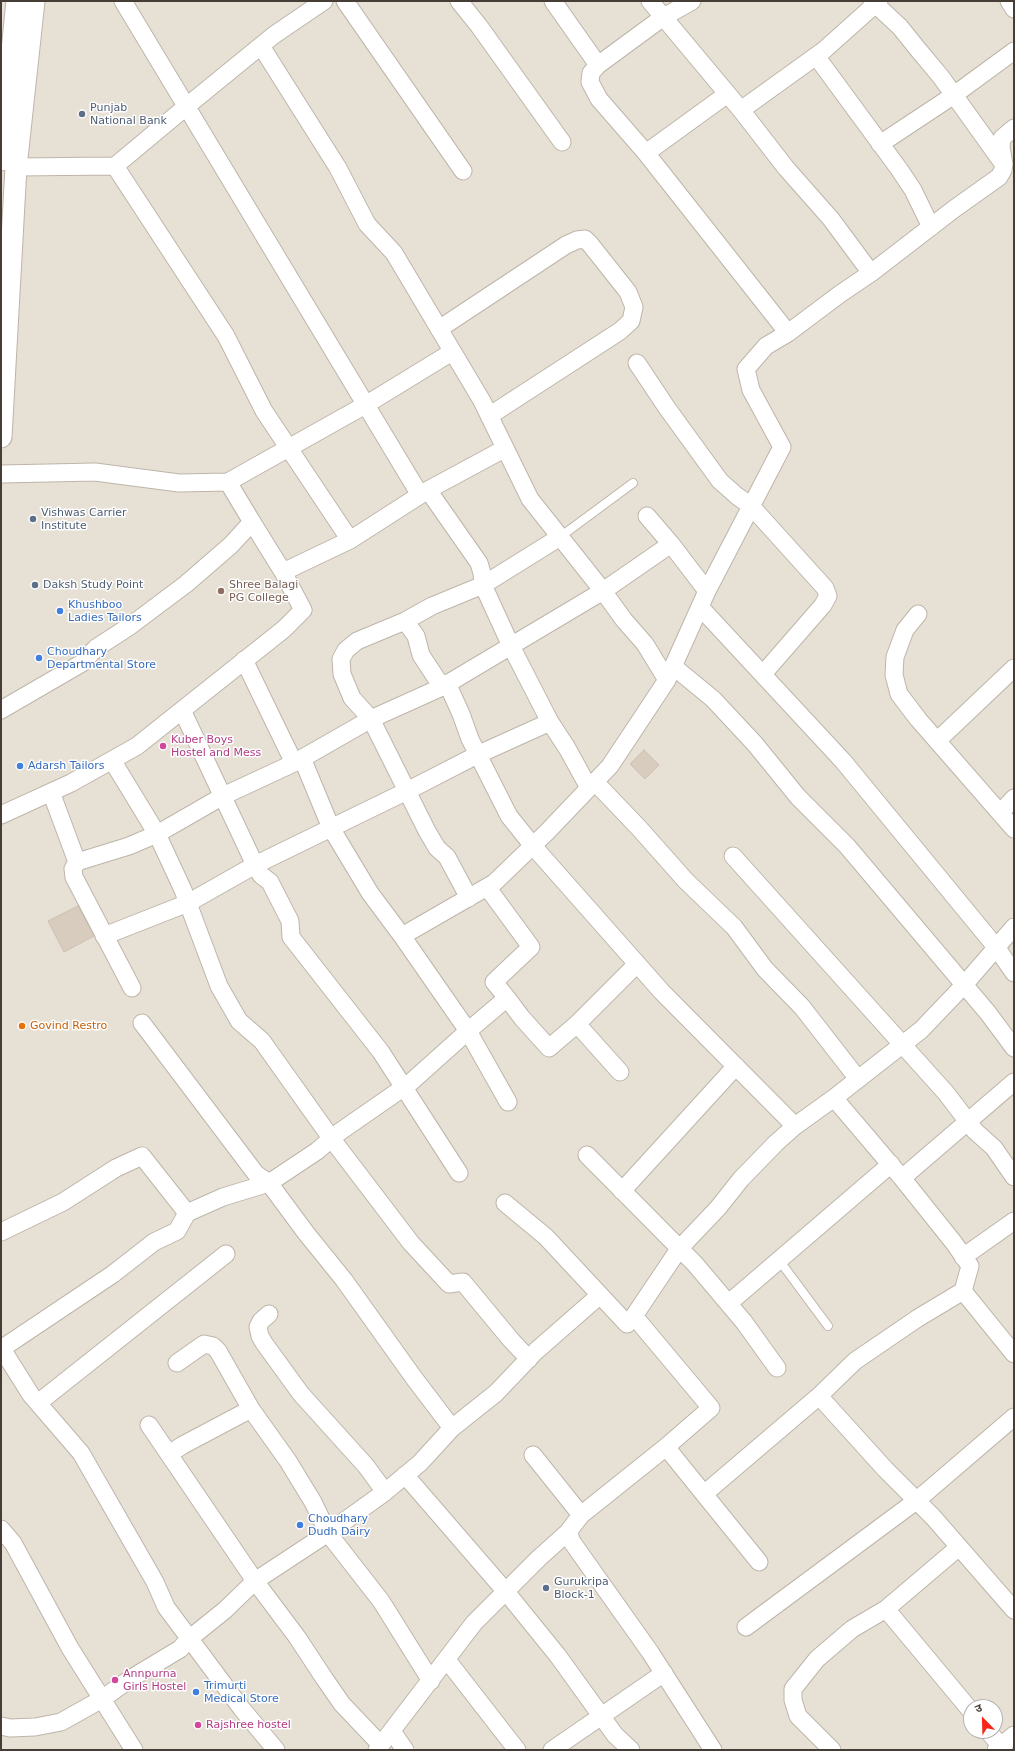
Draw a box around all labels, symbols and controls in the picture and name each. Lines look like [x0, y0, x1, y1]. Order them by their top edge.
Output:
place label: Punjab National Bank [90, 101, 167, 127]
marker: Punjab National Bank [77, 109, 87, 119]
place label: Vishwas Carrier Institute [41, 506, 127, 532]
marker: Vishwas Carrier Institute [28, 514, 38, 524]
place label: Daksh Study Point [43, 578, 143, 592]
place label: Shree Balagi PG College [229, 578, 298, 604]
marker: Daksh Study Point [30, 580, 40, 590]
marker: Shree Balagi PG College [216, 586, 226, 596]
place label: Khushboo Ladies Tailors [68, 598, 142, 624]
marker: Khushboo Ladies Tailors [55, 606, 65, 616]
place label: Choudhary Departmental Store [47, 645, 156, 671]
marker: Choudhary Departmental Store [34, 653, 44, 663]
place label: Kuber Boys Hostel and Mess [171, 733, 261, 759]
marker: Kuber Boys Hostel and Mess [158, 741, 168, 751]
place label: Adarsh Tailors [28, 759, 105, 773]
marker: Adarsh Tailors [15, 761, 25, 771]
place label: Govind Restro [30, 1019, 107, 1033]
marker: Govind Restro [17, 1021, 27, 1031]
place label: Choudhary Dudh Dairy [308, 1512, 370, 1538]
marker: Choudhary Dudh Dairy [295, 1520, 305, 1530]
place label: Gurukripa Block-1 [554, 1575, 609, 1601]
marker: Gurukripa Block-1 [541, 1583, 551, 1593]
place label: Annpurna Girls Hostel [123, 1667, 186, 1693]
marker: Annpurna Girls Hostel [110, 1675, 120, 1685]
place label: Trimurti Medical Store [204, 1679, 279, 1705]
marker: Trimurti Medical Store [191, 1687, 201, 1697]
north arrow [963, 1699, 1003, 1739]
text: उ [973, 1701, 984, 1716]
place label: Rajshree hostel [206, 1718, 291, 1732]
marker: Rajshree hostel [193, 1720, 203, 1730]

